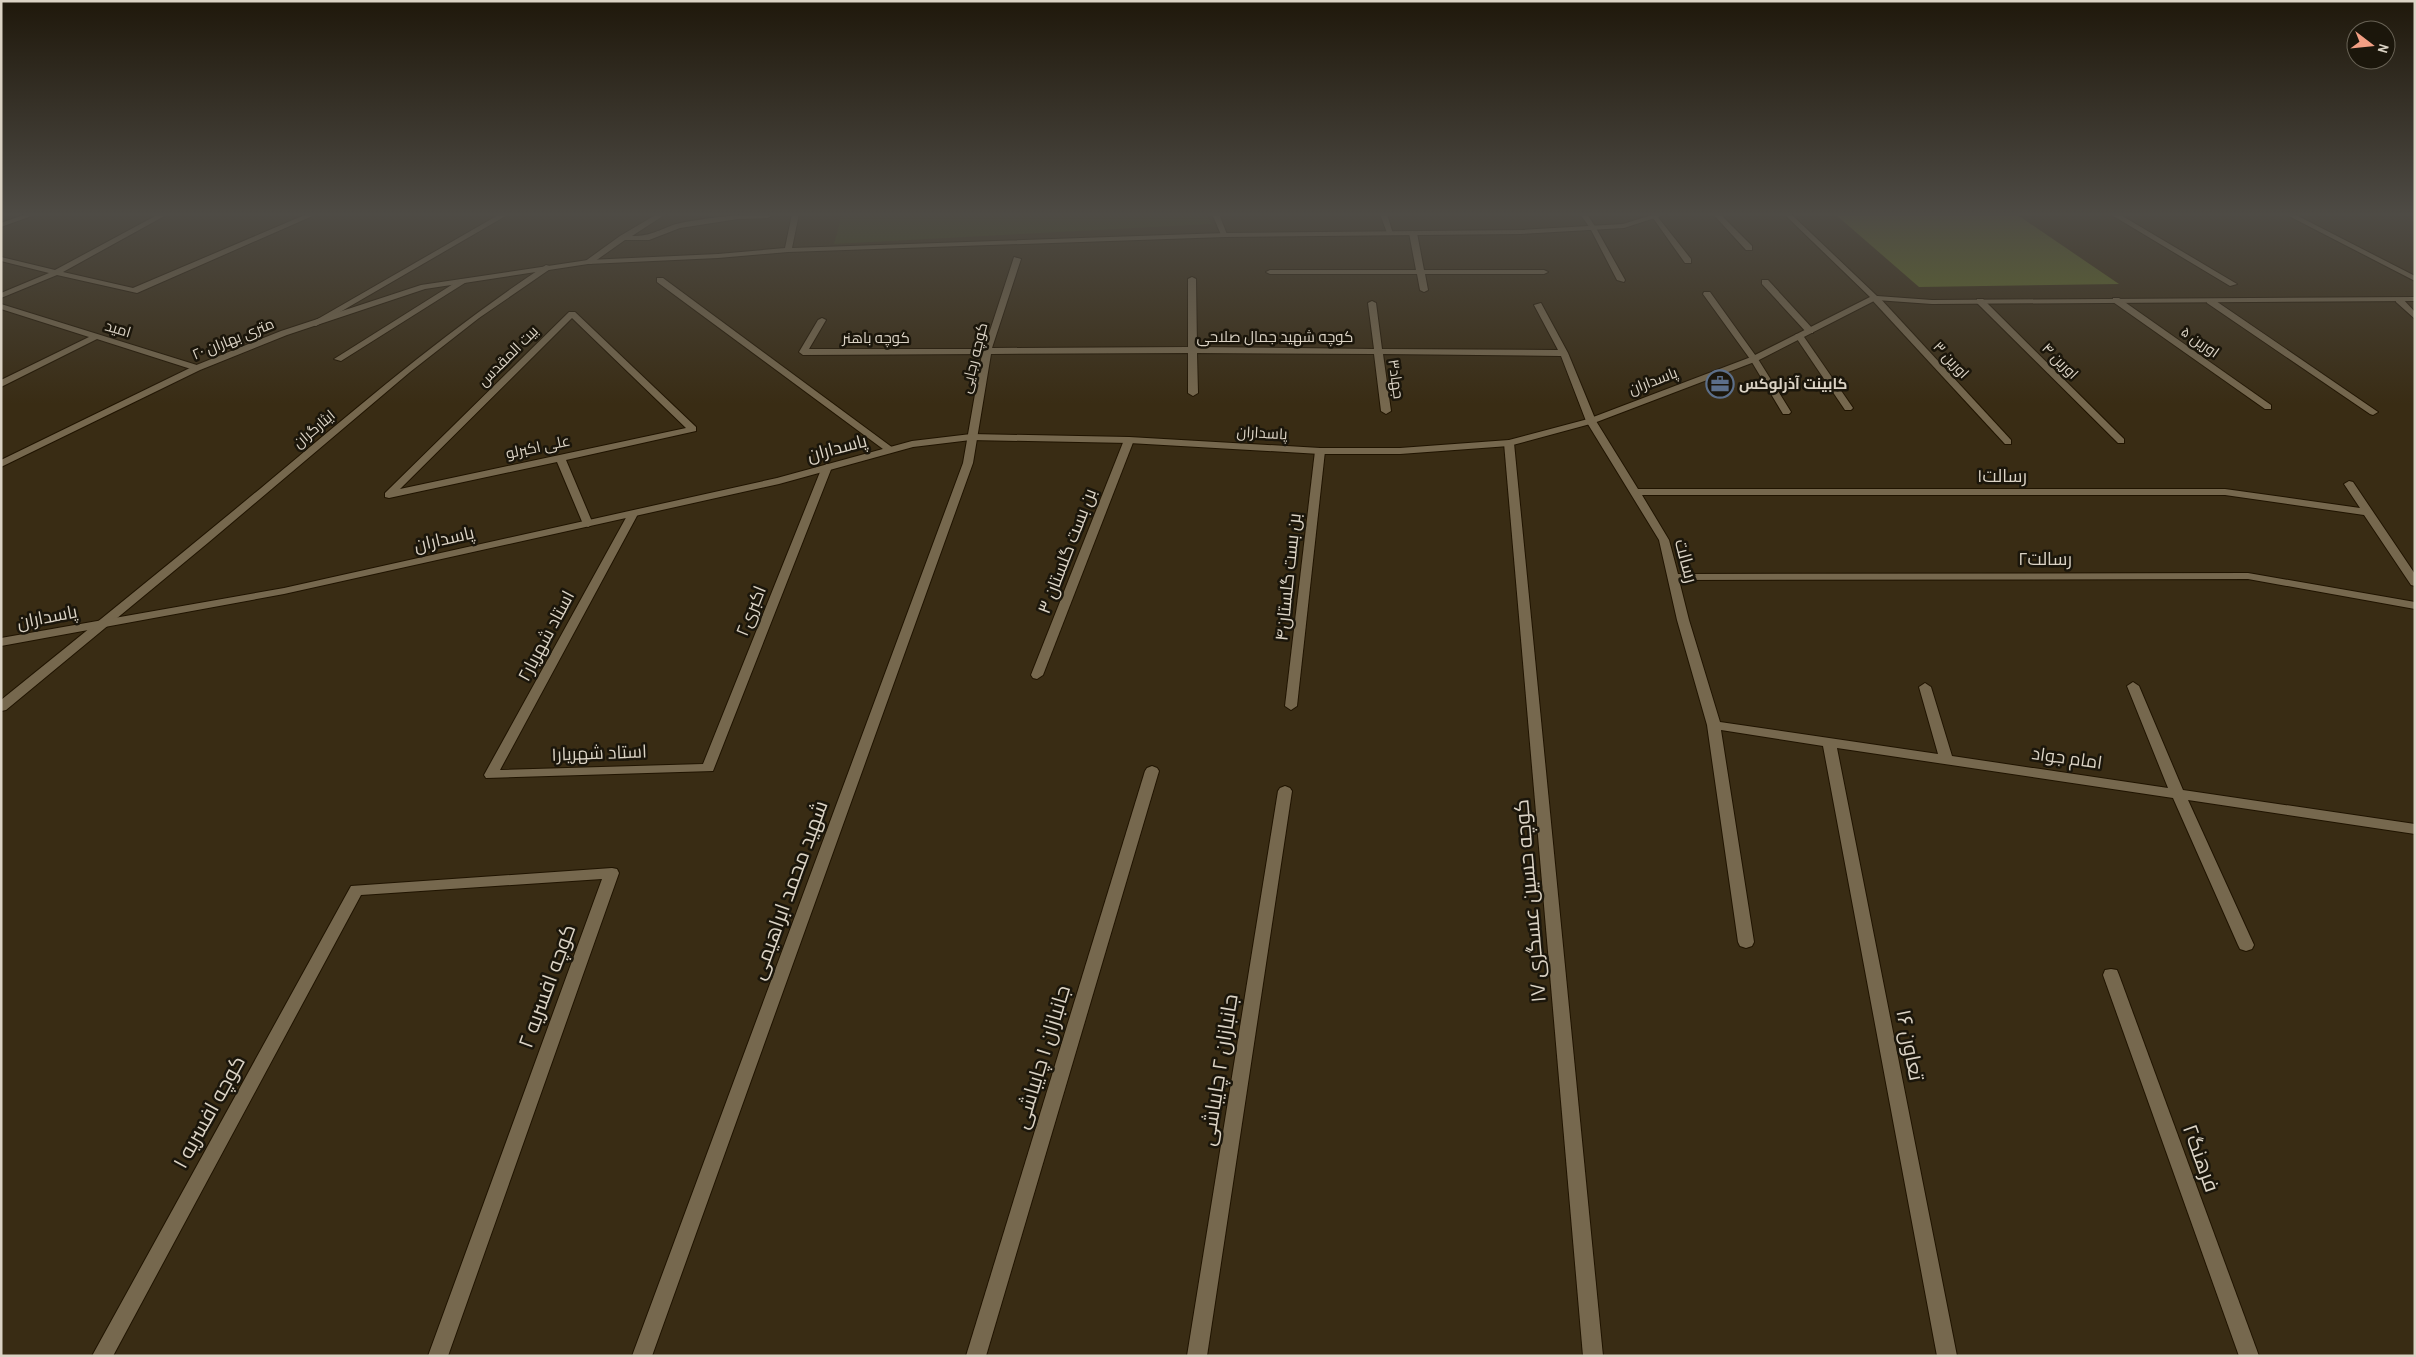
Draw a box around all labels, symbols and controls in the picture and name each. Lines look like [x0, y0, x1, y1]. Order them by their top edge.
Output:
north arrow [2346, 20, 2396, 70]
text: N [2374, 42, 2393, 55]
street label: ۲۰ متری بهاران [189, 313, 277, 365]
street label: امید [103, 315, 134, 342]
street label: کوچه رجایی [955, 320, 992, 396]
street label: بیت المقدس [473, 321, 543, 391]
street label: اورین ۵ [2177, 321, 2224, 362]
street label: کوچه شهید جمال صلاحی [1197, 326, 1353, 347]
street label: کوچه باهنر [841, 327, 910, 348]
street label: اورین ۳ [1929, 336, 1974, 383]
street label: اورین ۴ [2037, 338, 2083, 384]
street label: جهاد۳ [1383, 358, 1410, 400]
street label: پاسداران [1625, 362, 1680, 399]
office icon: کابینت آذرلوکس [1705, 369, 1735, 399]
place label: کابینت آذرلوکس [1739, 373, 1848, 394]
street label: ایثارگران [288, 405, 339, 453]
street label: پاسداران [1236, 421, 1288, 444]
street label: پاسداران [804, 427, 870, 467]
street label: علی اکبرلو [504, 429, 572, 464]
street label: رسالت۱ [1977, 463, 2027, 488]
street label: بن بست گلستان ۳ [1031, 484, 1102, 617]
street label: بن بست گلستان۴ [1268, 512, 1307, 642]
street label: پاسداران [411, 519, 477, 558]
street label: رسالت [1669, 536, 1704, 586]
street label: رسالت۲ [2018, 546, 2072, 571]
street label: اکبری۲ [729, 582, 772, 640]
street label: استاد شهریار۲ [511, 586, 580, 686]
street label: پاسداران [15, 598, 79, 635]
street label: استاد شهریار۱ [551, 738, 647, 767]
street label: امام جواد [2030, 740, 2104, 775]
street label: شهید محمد ابراهیمی [743, 796, 834, 983]
street label: کوچه حسین عسگری ۱۷ [1506, 798, 1553, 1004]
street label: کوچه افسریه ۲ [511, 920, 582, 1052]
street label: جانبازان ۱ چایباشی [1006, 981, 1077, 1132]
street label: جانبازان ۲ چایباشی [1192, 992, 1245, 1148]
street label: تعاون ۱۶ [1889, 1007, 1932, 1083]
street label: کوچه افسریه ۱ [166, 1050, 252, 1174]
street label: فرهنگ۲ [2176, 1120, 2227, 1196]

